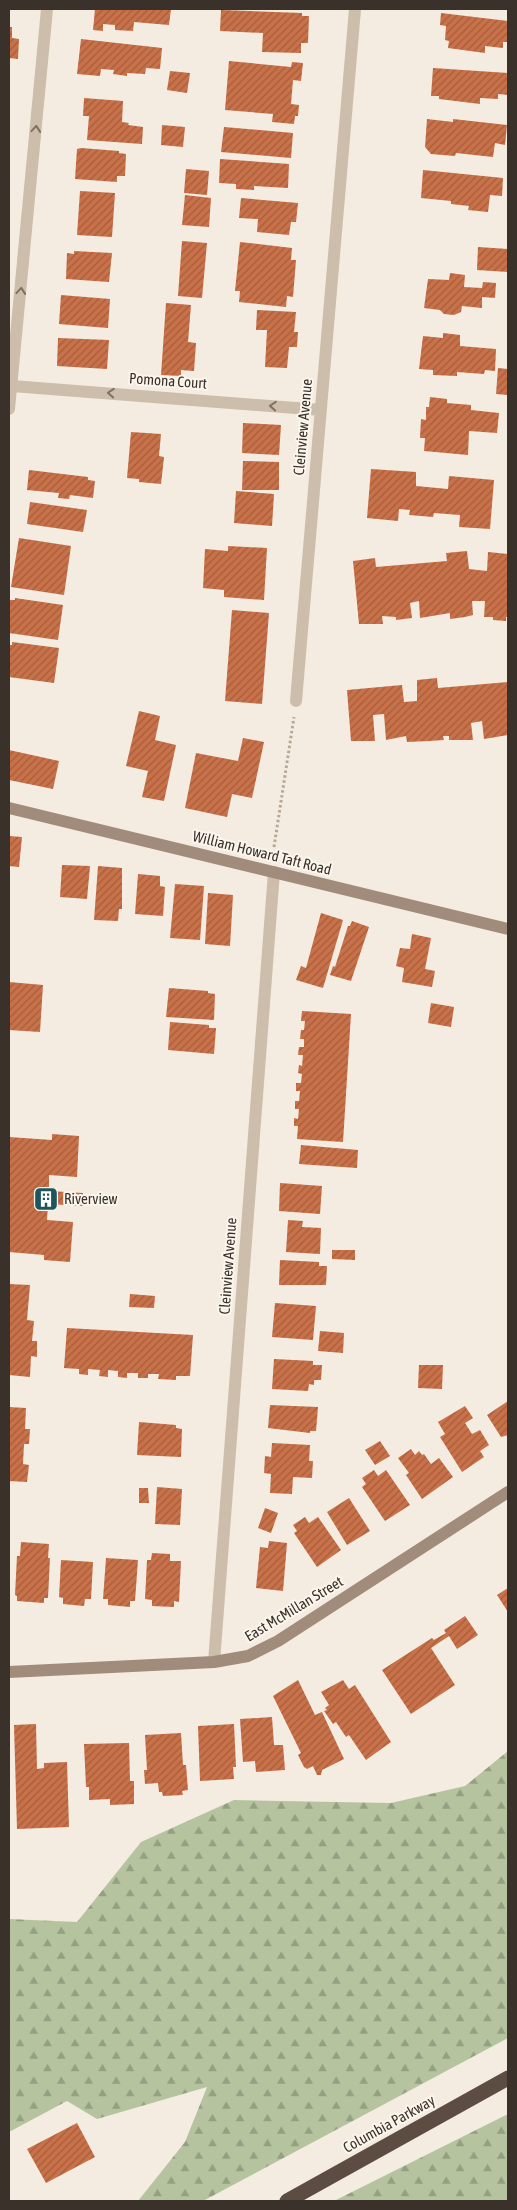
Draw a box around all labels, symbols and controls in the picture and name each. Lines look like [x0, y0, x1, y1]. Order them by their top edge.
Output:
one-way arrow [30, 125, 41, 133]
one-way arrow [16, 287, 27, 295]
street label: Pomona Court [129, 369, 208, 392]
street label: Cleinview Avenue [290, 378, 315, 476]
one-way arrow [106, 388, 114, 399]
one-way arrow [268, 401, 276, 412]
street label: William Howard Taft Road [191, 827, 333, 878]
building icon: Riverview [33, 1186, 59, 1212]
place label: Riverview [64, 1190, 118, 1207]
street label: Cleinview Avenue [216, 1217, 239, 1315]
street label: East McMillan Street [242, 1573, 346, 1645]
street label: Columbia Parkway [340, 2091, 438, 2156]

